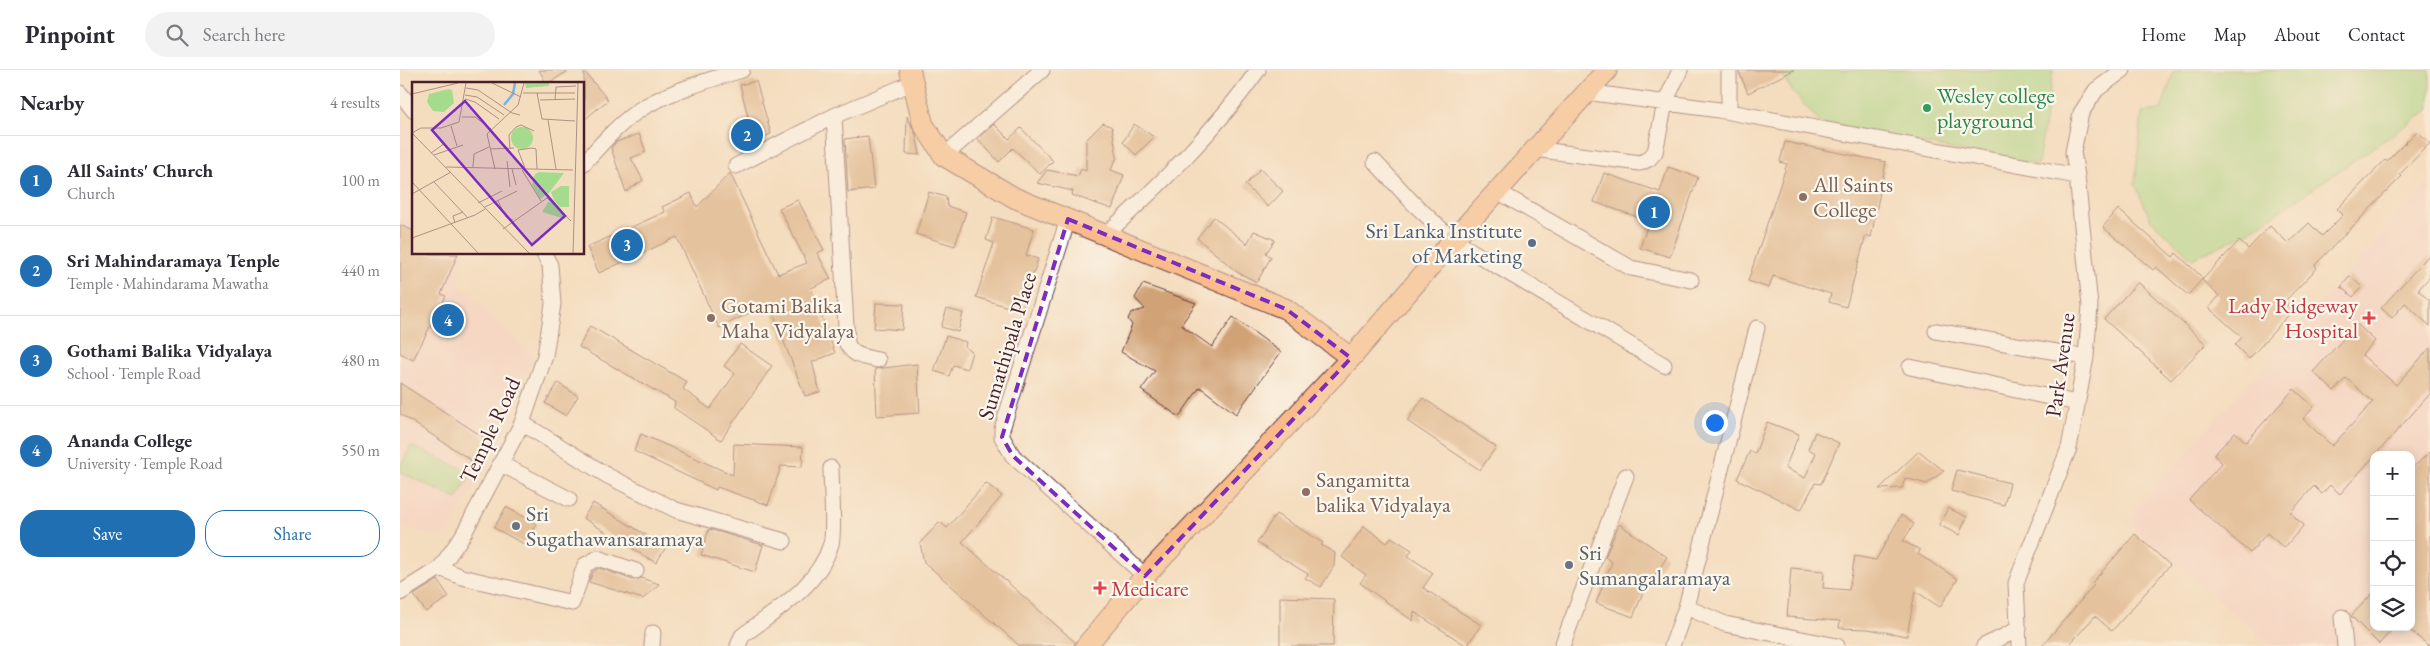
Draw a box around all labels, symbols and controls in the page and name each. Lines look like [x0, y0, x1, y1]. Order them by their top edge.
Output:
search box [145, 12, 495, 57]
text: Pinpoint [25, 19, 115, 50]
icon: search [163, 21, 191, 49]
text: Search here [203, 22, 285, 47]
text: Home [2141, 23, 2186, 46]
text: Map [2214, 23, 2246, 46]
text: About [2274, 23, 2320, 46]
text: Contact [2348, 23, 2405, 46]
place label: Wesley college playground [1937, 81, 2055, 135]
inset map [412, 82, 585, 255]
text: Nearby [20, 89, 84, 116]
text: 4 results [330, 92, 380, 113]
marker: Wesley college playground [1921, 102, 1933, 114]
pin: 2 [731, 116, 763, 154]
text: All Saints' Church [67, 158, 213, 183]
text: 1 [32, 170, 40, 191]
text: 100 m [341, 170, 380, 191]
place label: All Saints College [1812, 170, 1893, 224]
text: Church [67, 183, 115, 204]
marker: All Saints College [1797, 191, 1809, 203]
pin: 1 [1638, 193, 1670, 231]
place label: Sri Lanka Institute of Marketing [1365, 216, 1522, 270]
pin: 3 [611, 226, 643, 264]
marker: Sri Lanka Institute of Marketing [1526, 237, 1538, 249]
text: Sri Mahindaramaya Tenple [67, 248, 280, 273]
text: 2 [32, 260, 40, 281]
text: 440 m [341, 260, 380, 281]
street label: Sumathipala Place [971, 268, 1043, 423]
text: Temple · Mahindarama Mawatha [67, 273, 269, 294]
place label: Gotami Balika Maha Vidyalaya [721, 291, 855, 345]
place label: Lady Ridgeway Hospital [2228, 291, 2358, 345]
pin: 4 [432, 301, 464, 339]
street label: Park Avenue [2038, 311, 2082, 419]
marker: Lady Ridgeway Hospital [2362, 311, 2376, 325]
marker: Gotami Balika Maha Vidyalaya [705, 312, 717, 324]
text: Gothami Balika Vidyalaya [67, 338, 272, 363]
text: 3 [32, 350, 40, 371]
text: 480 m [341, 350, 380, 371]
text: School · Temple Road [67, 363, 201, 384]
street label: Temple Road [453, 372, 527, 488]
your location [1702, 410, 1728, 436]
text: Ananda College [67, 428, 192, 453]
text: 4 [32, 440, 40, 461]
text: 550 m [341, 440, 380, 461]
map controls [2370, 451, 2415, 631]
button: + [2370, 451, 2415, 496]
text: University · Temple Road [67, 453, 223, 474]
place label: Sangamitta balika Vidyalaya [1316, 465, 1451, 519]
marker: Sangamitta balika Vidyalaya [1300, 486, 1312, 498]
button: − [2370, 496, 2415, 541]
place label: Sri Sugathawansaramaya [526, 499, 704, 553]
button: Save [20, 510, 195, 557]
button: Share [205, 510, 380, 557]
marker: Sri Sugathawansaramaya [510, 520, 522, 532]
place label: Sri Sumangalaramaya [1579, 538, 1731, 592]
button: locate [2370, 541, 2415, 586]
marker: Sri Sumangalaramaya [1563, 559, 1575, 571]
place label: Medicare [1111, 574, 1189, 603]
marker: Medicare [1093, 581, 1107, 595]
button: layers [2370, 586, 2415, 631]

